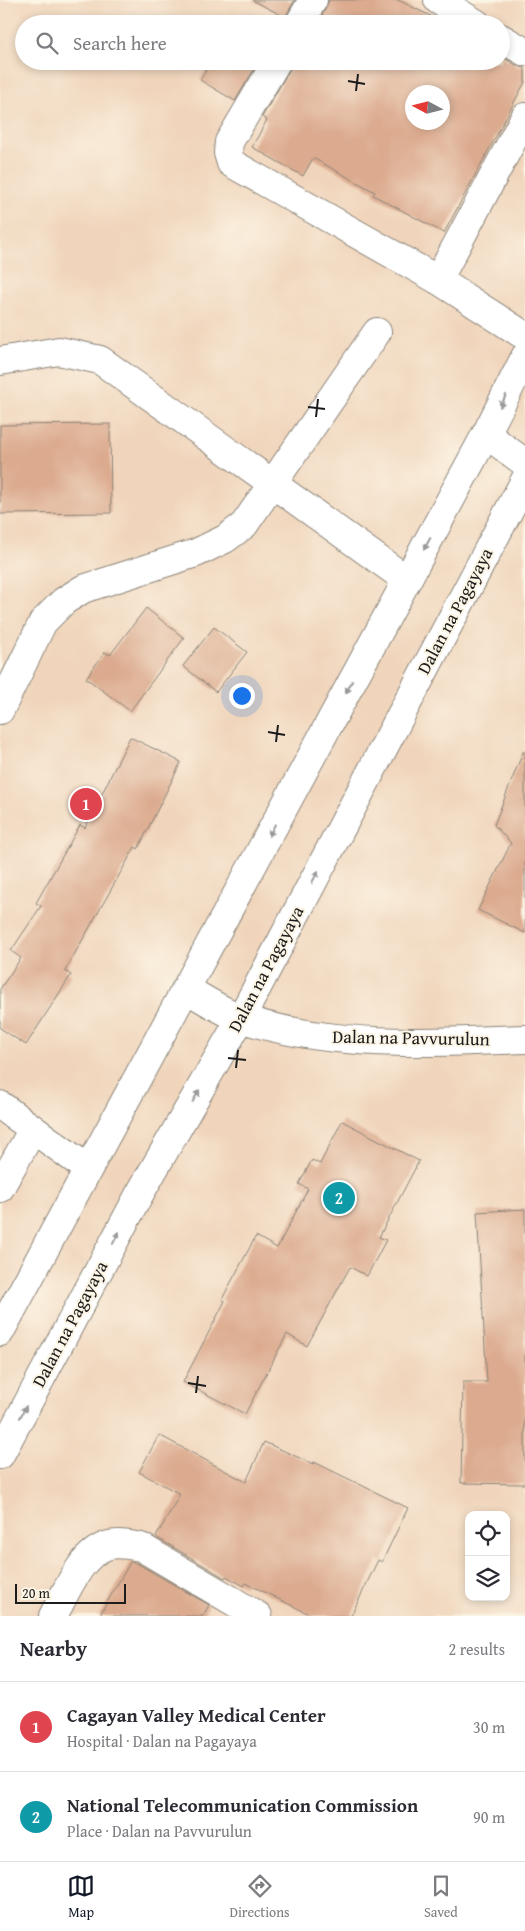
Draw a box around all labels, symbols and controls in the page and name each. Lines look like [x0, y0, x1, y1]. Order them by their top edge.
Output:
search box [15, 15, 510, 70]
icon: search [33, 29, 61, 57]
text: Search here [73, 29, 167, 57]
north arrow [405, 85, 450, 130]
one-way arrow [499, 394, 507, 408]
one-way arrow [422, 537, 431, 551]
street label: Dalan na Pagayaya [410, 542, 500, 679]
one-way arrow [345, 680, 353, 694]
your location [229, 683, 255, 709]
pin: 1 [70, 785, 102, 823]
one-way arrow [268, 823, 276, 837]
one-way arrow [311, 870, 319, 884]
street label: Dalan na Pagayaya [221, 900, 311, 1037]
street label: Dalan na Pavvurulun [332, 1023, 490, 1052]
one-way arrow [191, 1090, 200, 1103]
pin: 2 [323, 1179, 355, 1217]
one-way arrow [112, 1231, 120, 1245]
street label: Dalan na Pagayaya [25, 1255, 115, 1392]
one-way arrow [19, 1405, 27, 1420]
map controls [465, 1511, 510, 1601]
button: locate [465, 1511, 510, 1556]
button: layers [465, 1556, 510, 1601]
scale bar [15, 1581, 126, 1604]
text: 20 m [22, 1583, 50, 1603]
text: Nearby [20, 1633, 87, 1664]
text: 2 results [448, 1637, 505, 1661]
text: Cagayan Valley Medical Center [67, 1701, 326, 1729]
text: 1 [32, 1715, 40, 1739]
text: 30 m [473, 1715, 505, 1739]
text: Hospital · Dalan na Pagayaya [67, 1729, 257, 1753]
text: National Telecommunication Commission [67, 1791, 418, 1819]
text: 2 [32, 1805, 40, 1829]
text: 90 m [473, 1805, 505, 1829]
text: Place · Dalan na Pavvurulun [67, 1819, 252, 1843]
tab: Map [67, 1872, 95, 1922]
tab: Directions [229, 1872, 290, 1922]
tab: Saved [424, 1872, 458, 1922]

